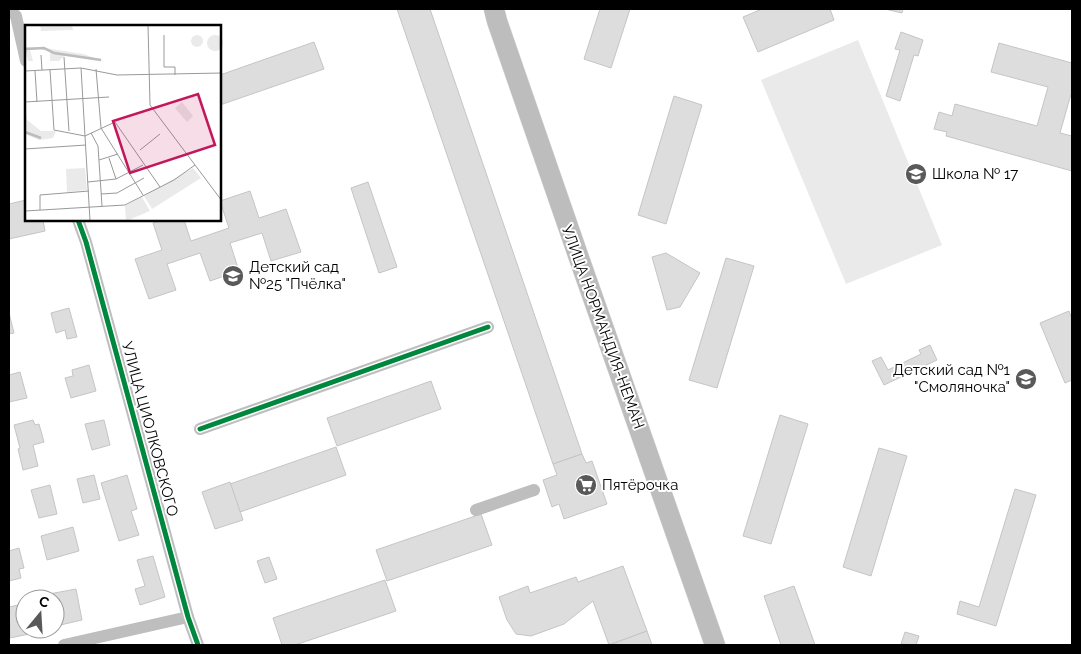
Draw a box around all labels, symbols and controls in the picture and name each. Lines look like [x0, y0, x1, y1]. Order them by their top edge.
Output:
inset map [25, 25, 221, 221]
school or university icon: Школа № 17 [904, 162, 928, 186]
place label: Школа № 17 [932, 165, 1018, 183]
street label: УЛИЦА НОРМАНДИЯ-НЕМАН [558, 223, 648, 431]
place label: Детский сад №25 "Пчёлка" [249, 258, 346, 293]
school or university icon: Детский сад №25 "Пчёлка" [221, 264, 245, 288]
street label: УЛИЦА ЦИОЛКОВСКОГО [118, 340, 182, 518]
place label: Детский сад №1 "Смоляночка" [893, 361, 1011, 396]
school or university icon: Детский сад №1 "Смоляночка" [1014, 367, 1038, 391]
supermarket icon: Пятёрочка [574, 473, 598, 497]
place label: Пятёрочка [602, 476, 678, 494]
north arrow [15, 589, 65, 639]
text: С [37, 593, 51, 611]

